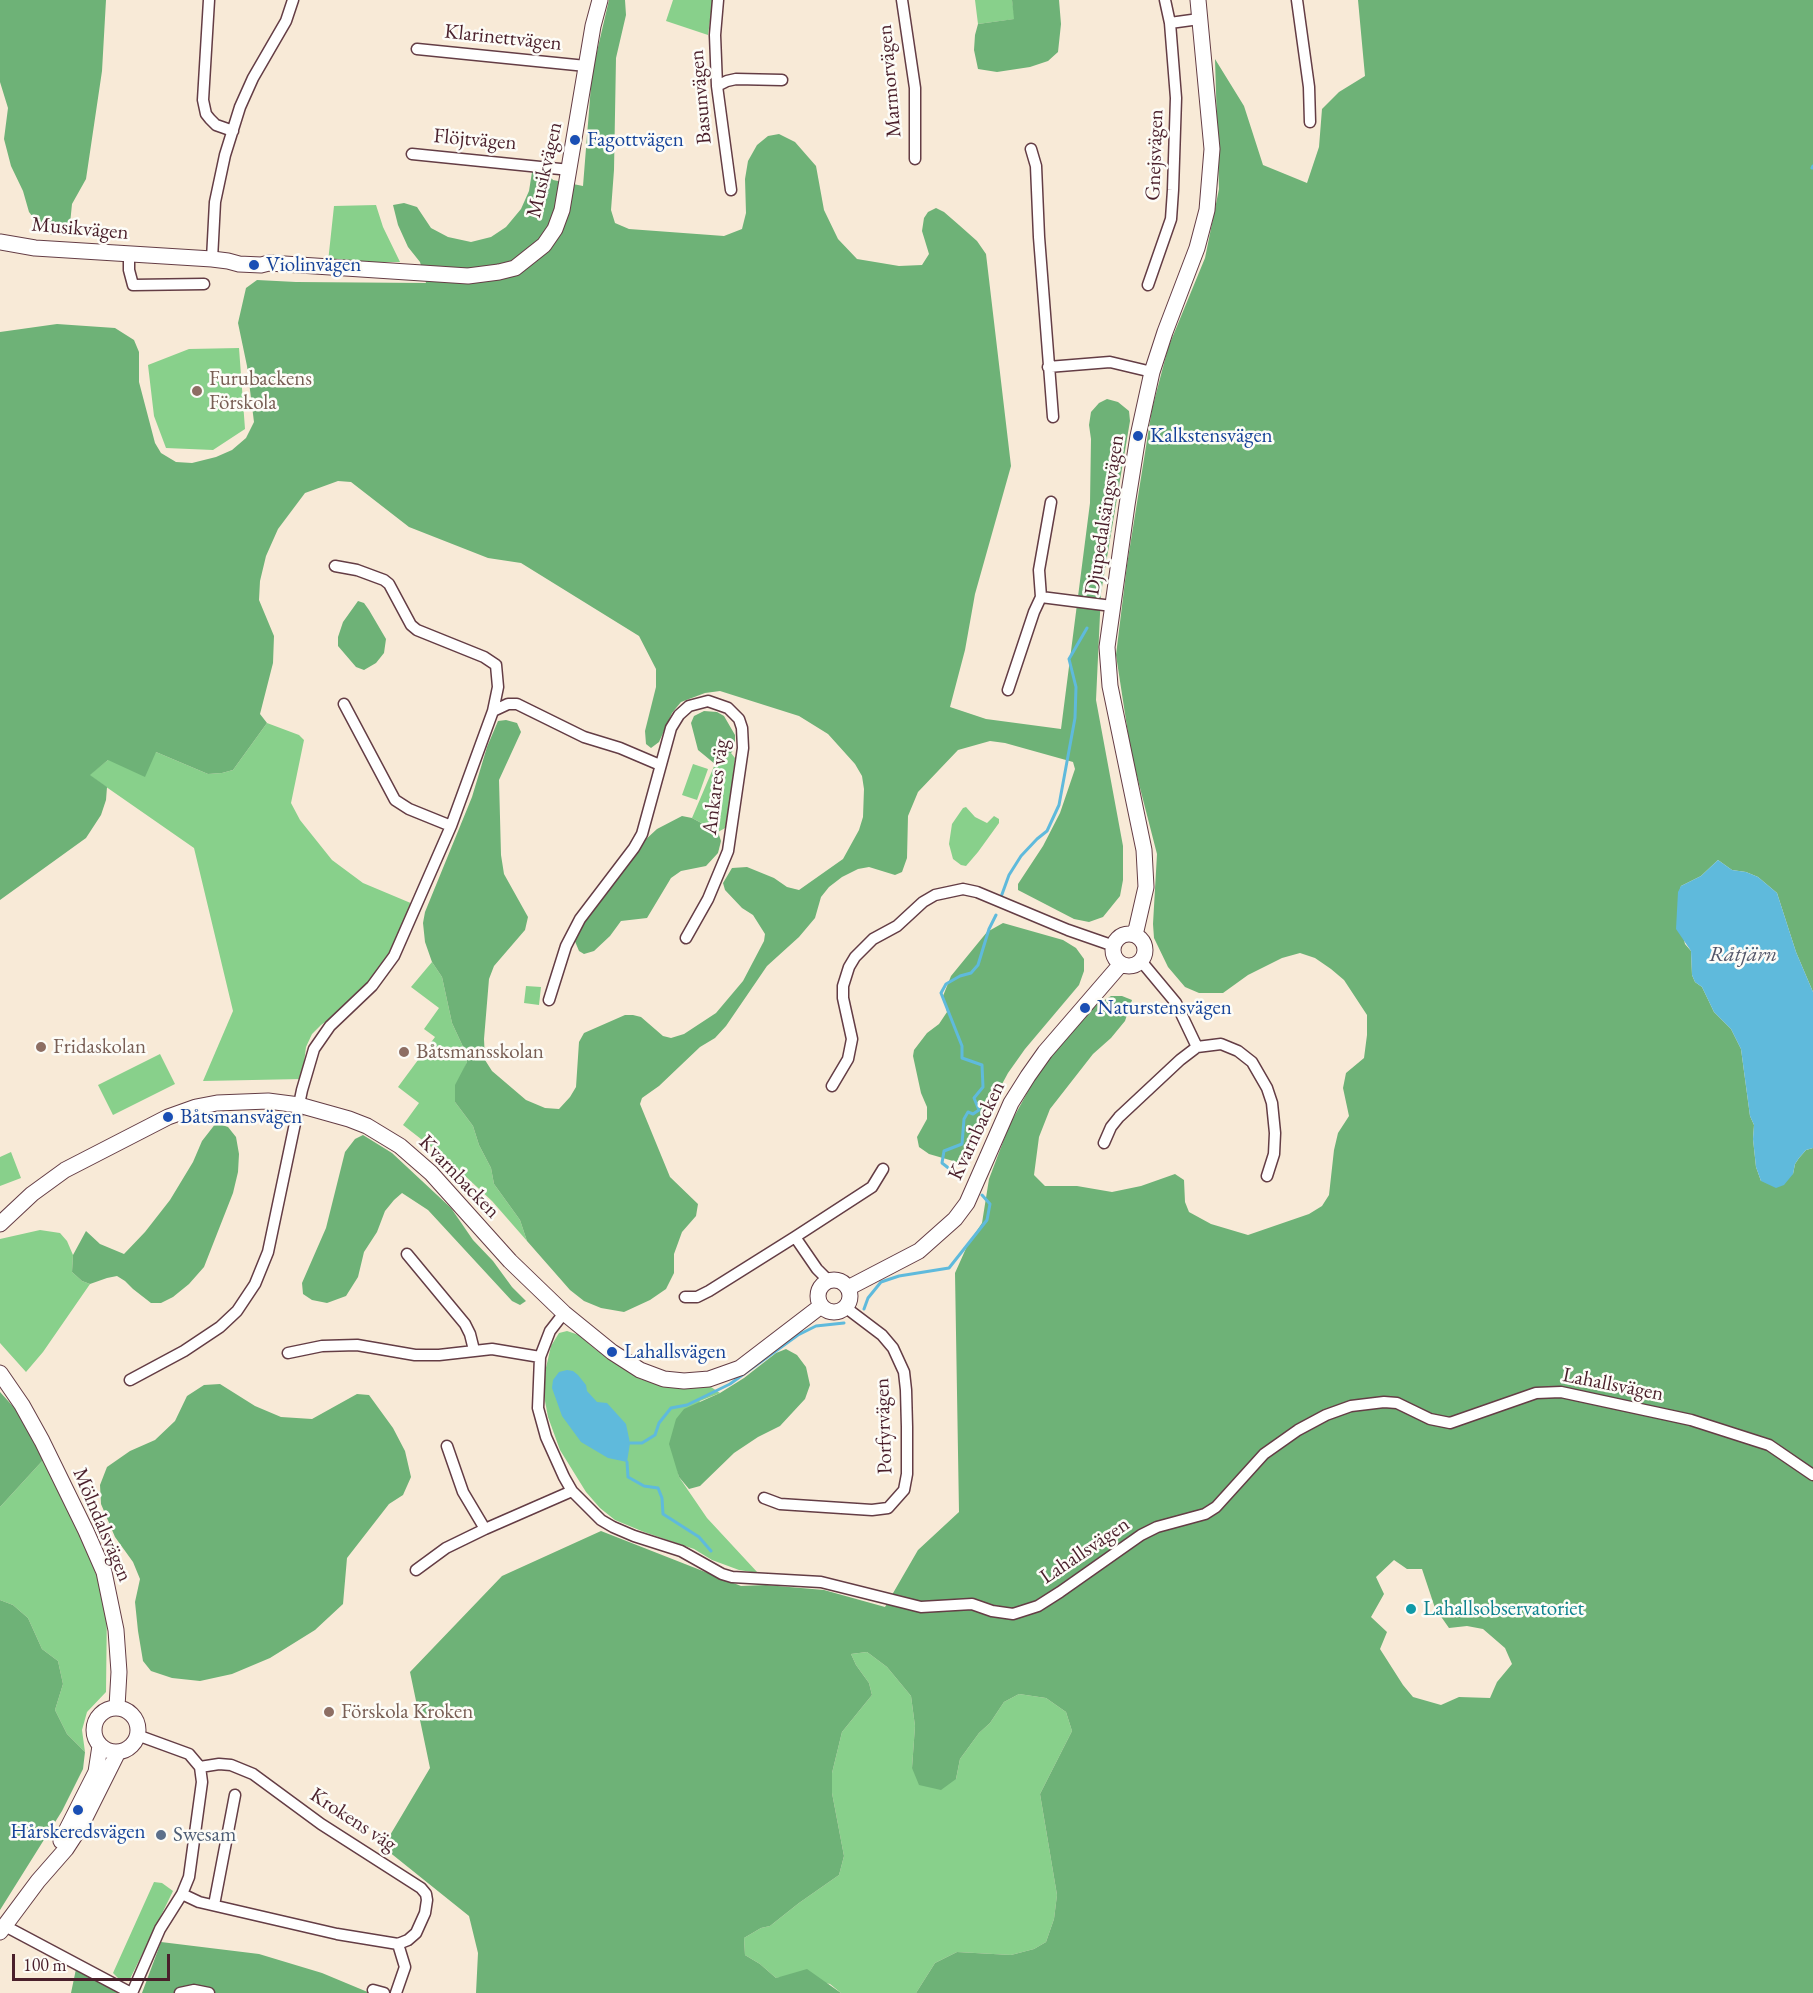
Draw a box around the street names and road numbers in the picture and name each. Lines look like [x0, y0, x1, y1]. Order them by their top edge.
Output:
street label: Klarinettvägen [443, 19, 563, 57]
street label: Marmorvägen [873, 23, 907, 139]
street label: Basunvägen [684, 49, 718, 145]
street label: Gnejsvägen [1141, 109, 1169, 201]
street label: Musikvägen [522, 120, 568, 220]
street label: Flöjtvägen [432, 124, 518, 156]
street label: Musikvägen [30, 212, 130, 246]
street label: Djupedalsängsvägen [1080, 433, 1130, 597]
street label: Ankares väg [698, 738, 734, 836]
street label: Kvarnbacken [943, 1078, 1011, 1184]
street label: Kvarnbacken [413, 1130, 505, 1224]
street label: Lahallsvägen [1560, 1363, 1666, 1407]
street label: Porfyrvägen [870, 1377, 898, 1475]
street label: Mölndalsvägen [67, 1464, 137, 1586]
street label: Lahallsvägen [1036, 1512, 1134, 1590]
street label: Krokens väg [305, 1783, 401, 1857]

